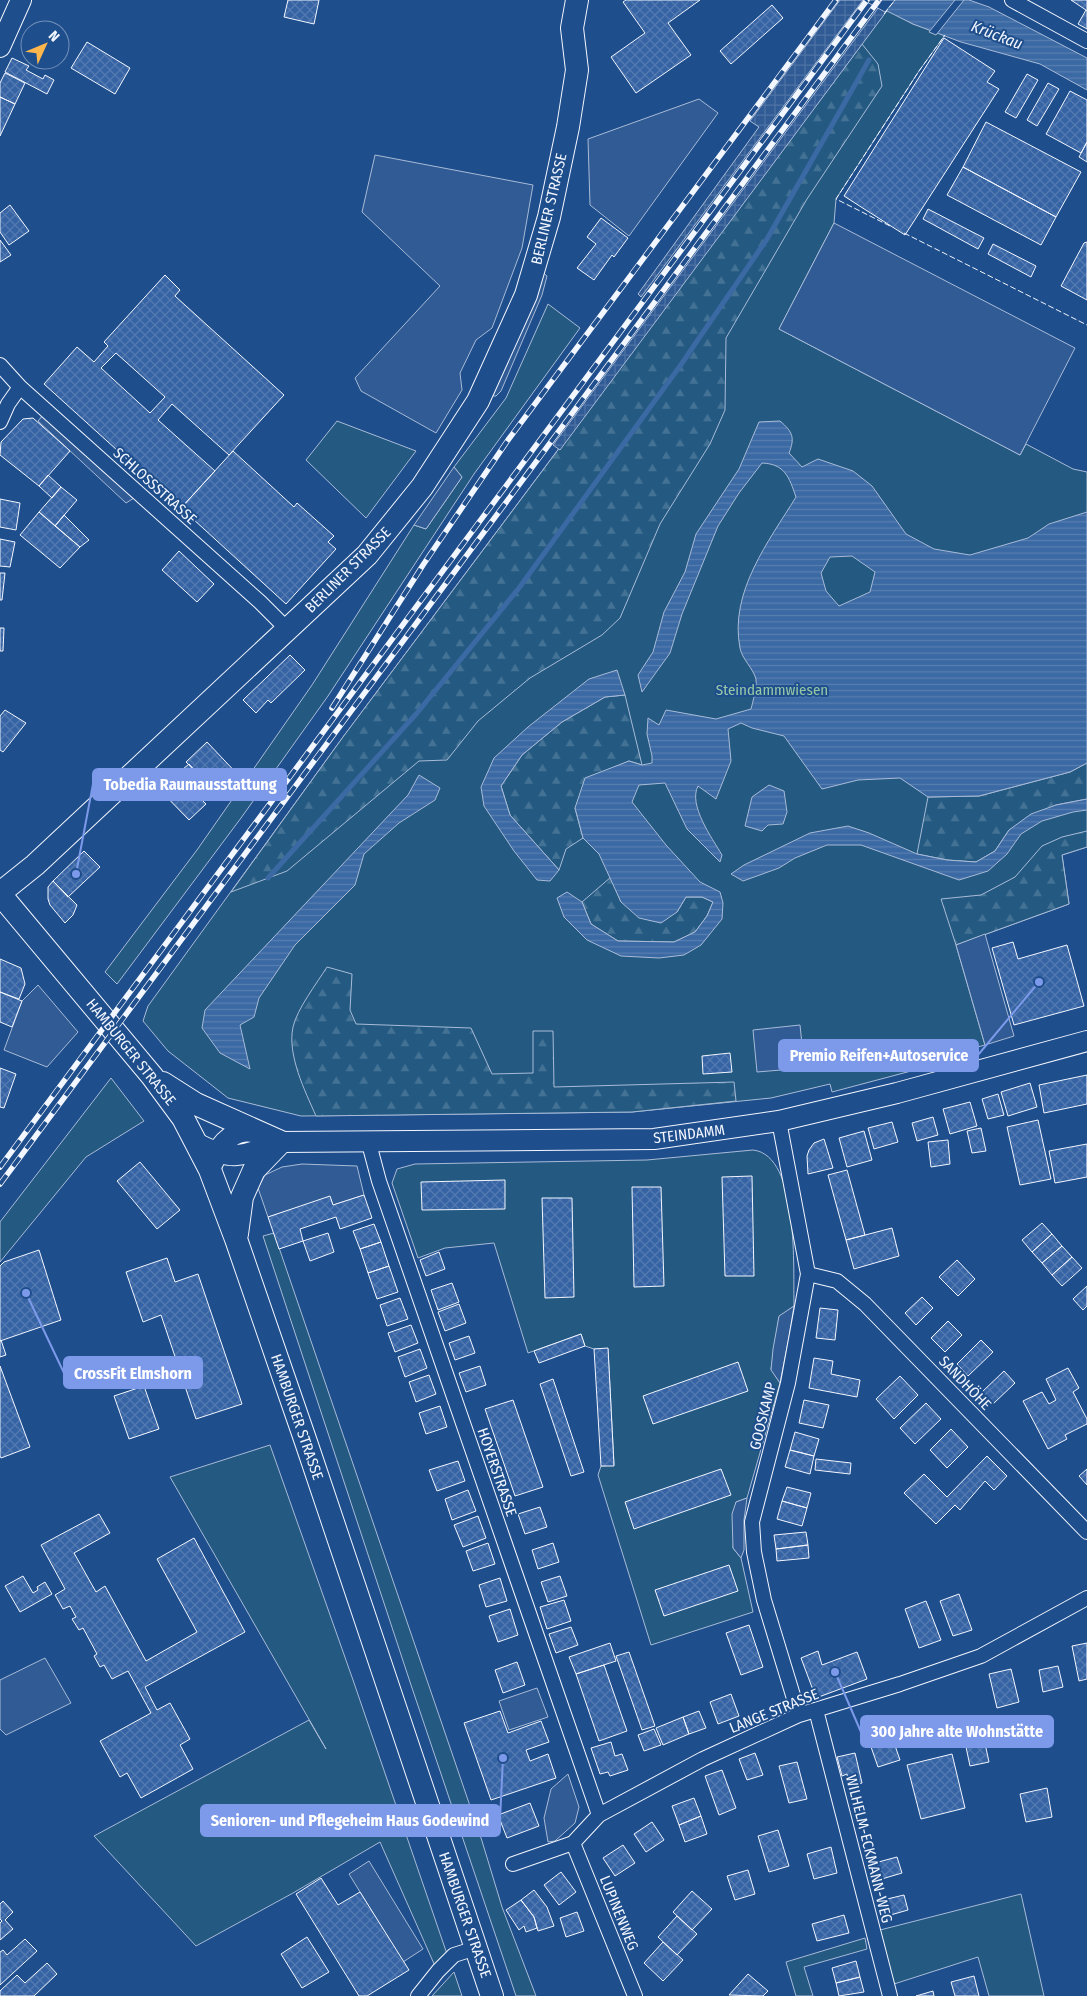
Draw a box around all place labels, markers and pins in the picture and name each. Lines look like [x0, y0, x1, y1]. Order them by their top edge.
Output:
callout: Tobedia Raumausstattung [93, 769, 286, 800]
callout: Premio Reifen+Autoservice [779, 1040, 978, 1071]
callout: CrossFit Elmshorn [64, 1357, 202, 1388]
callout: 300 Jahre alte Wohnstätte [861, 1716, 1053, 1747]
callout: Senioren- und Pflegeheim Haus Godewind [201, 1805, 500, 1836]

